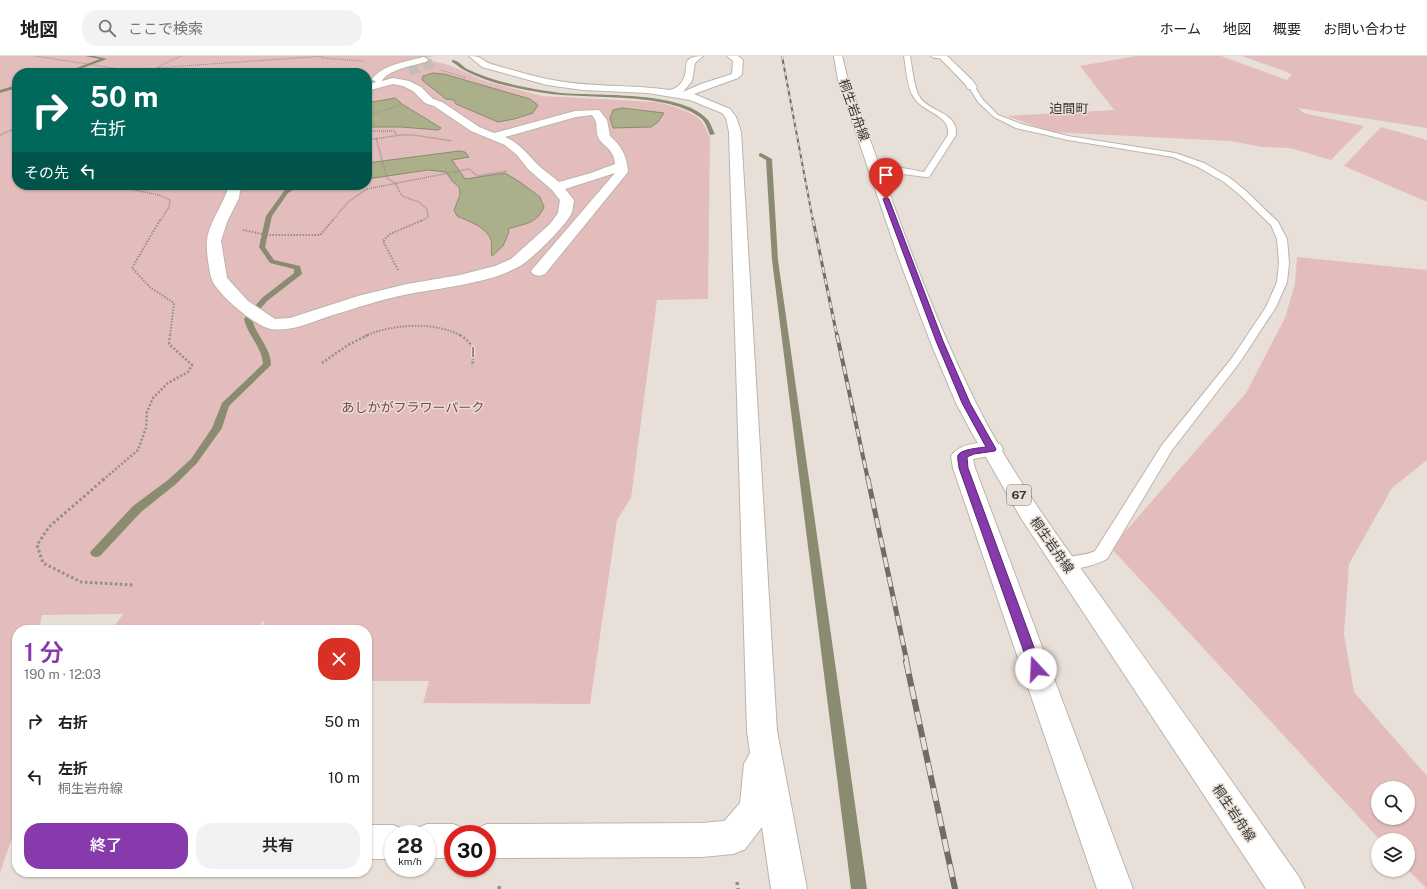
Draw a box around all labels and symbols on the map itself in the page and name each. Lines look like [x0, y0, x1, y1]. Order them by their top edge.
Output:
street label: 桐生岩舟線 [836, 77, 872, 143]
district label: 迫間町 [1049, 101, 1089, 116]
pin [869, 158, 903, 199]
park label: I [471, 345, 475, 360]
park label: あしかがフラワーパーク [342, 400, 484, 415]
road number: 67 [1007, 485, 1031, 505]
street label: 桐生岩舟線 [1027, 514, 1077, 576]
position arrow [1015, 648, 1057, 690]
street label: 桐生岩舟線 [1210, 782, 1258, 844]
speed limit sign: 30 [444, 825, 496, 877]

